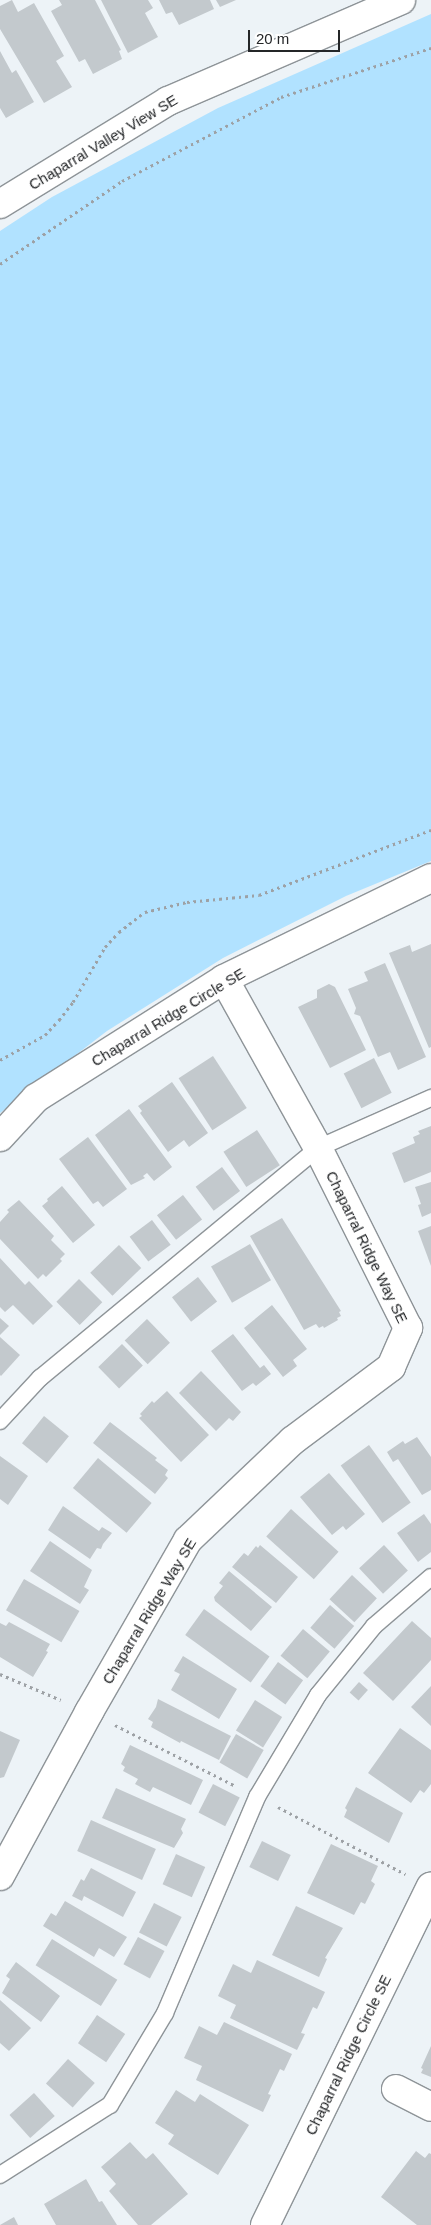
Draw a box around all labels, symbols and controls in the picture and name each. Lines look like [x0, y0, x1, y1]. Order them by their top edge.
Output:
scale bar [251, 20, 344, 52]
text: 20 m [256, 30, 289, 47]
street label: Chaparral Valley View SE [25, 90, 181, 194]
street label: Chaparral Ridge Circle SE [88, 964, 248, 1070]
street label: Chaparral Ridge Way SE [322, 1168, 412, 1326]
street label: Chaparral Ridge Way SE [98, 1535, 200, 1687]
street label: Chaparral Ridge Circle SE [301, 1972, 395, 2138]

